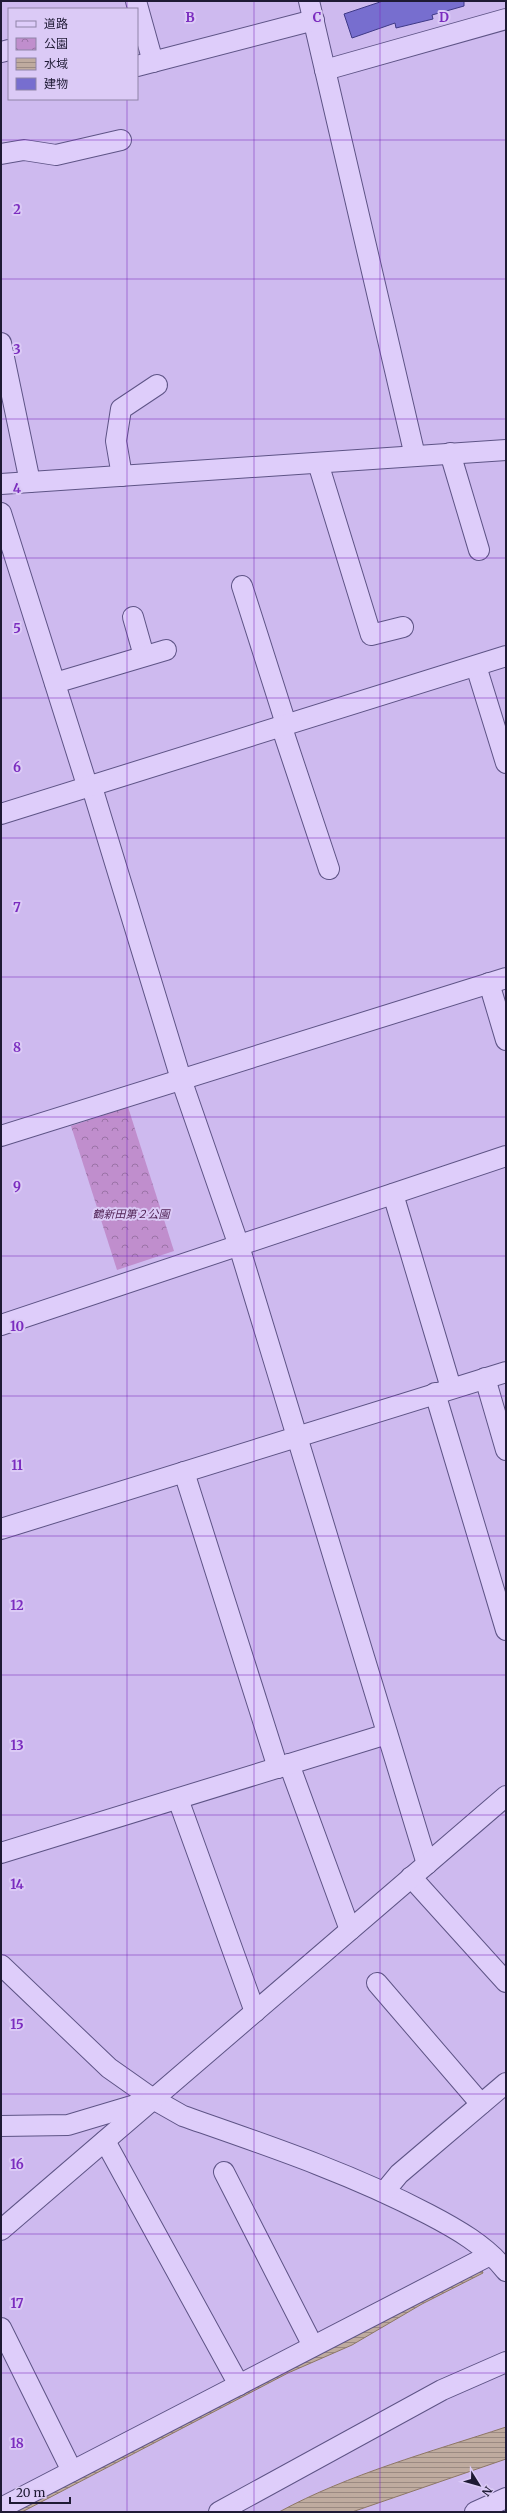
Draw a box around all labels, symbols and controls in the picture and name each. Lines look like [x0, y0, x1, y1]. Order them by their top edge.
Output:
legend [8, 8, 138, 100]
text: B [185, 9, 195, 26]
text: C [313, 9, 322, 26]
text: D [439, 9, 449, 26]
text: 道路 [44, 16, 68, 31]
text: 公園 [44, 36, 68, 51]
text: 水域 [44, 56, 68, 71]
text: 建物 [44, 76, 68, 91]
text: 2 [13, 201, 21, 218]
text: 3 [13, 341, 21, 358]
text: 4 [13, 480, 22, 497]
text: 5 [13, 620, 21, 637]
text: 6 [13, 759, 21, 776]
text: 7 [13, 899, 21, 916]
text: 8 [13, 1039, 21, 1056]
text: 9 [13, 1178, 21, 1195]
park label: 鶴新田第２公園 [93, 1207, 171, 1221]
text: 10 [10, 1318, 24, 1335]
text: 11 [11, 1457, 23, 1474]
text: 12 [10, 1597, 24, 1614]
text: 13 [10, 1737, 24, 1754]
text: 14 [10, 1876, 25, 1893]
text: 15 [10, 2016, 24, 2033]
text: 16 [10, 2156, 24, 2173]
text: 17 [10, 2295, 24, 2312]
text: 18 [10, 2435, 24, 2452]
north arrow [459, 2465, 499, 2505]
scale bar [10, 2479, 70, 2505]
text: N [479, 2483, 495, 2499]
text: 20 m [16, 2485, 45, 2500]

